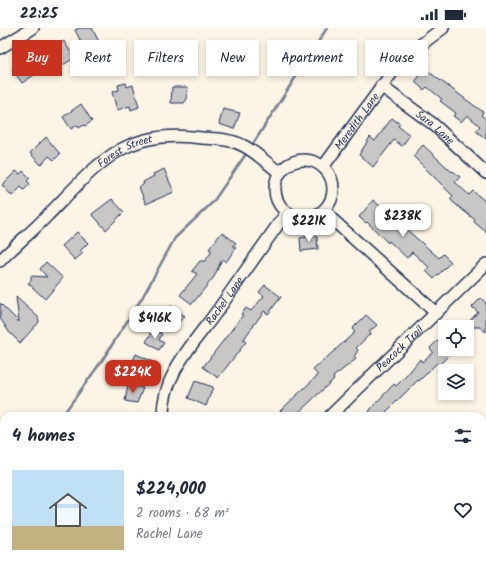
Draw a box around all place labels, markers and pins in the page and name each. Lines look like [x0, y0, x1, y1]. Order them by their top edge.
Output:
pin: $238K [375, 204, 431, 238]
pin: $221K [281, 209, 337, 243]
pin: $416K [127, 306, 183, 340]
pin: $224K [105, 360, 161, 394]

